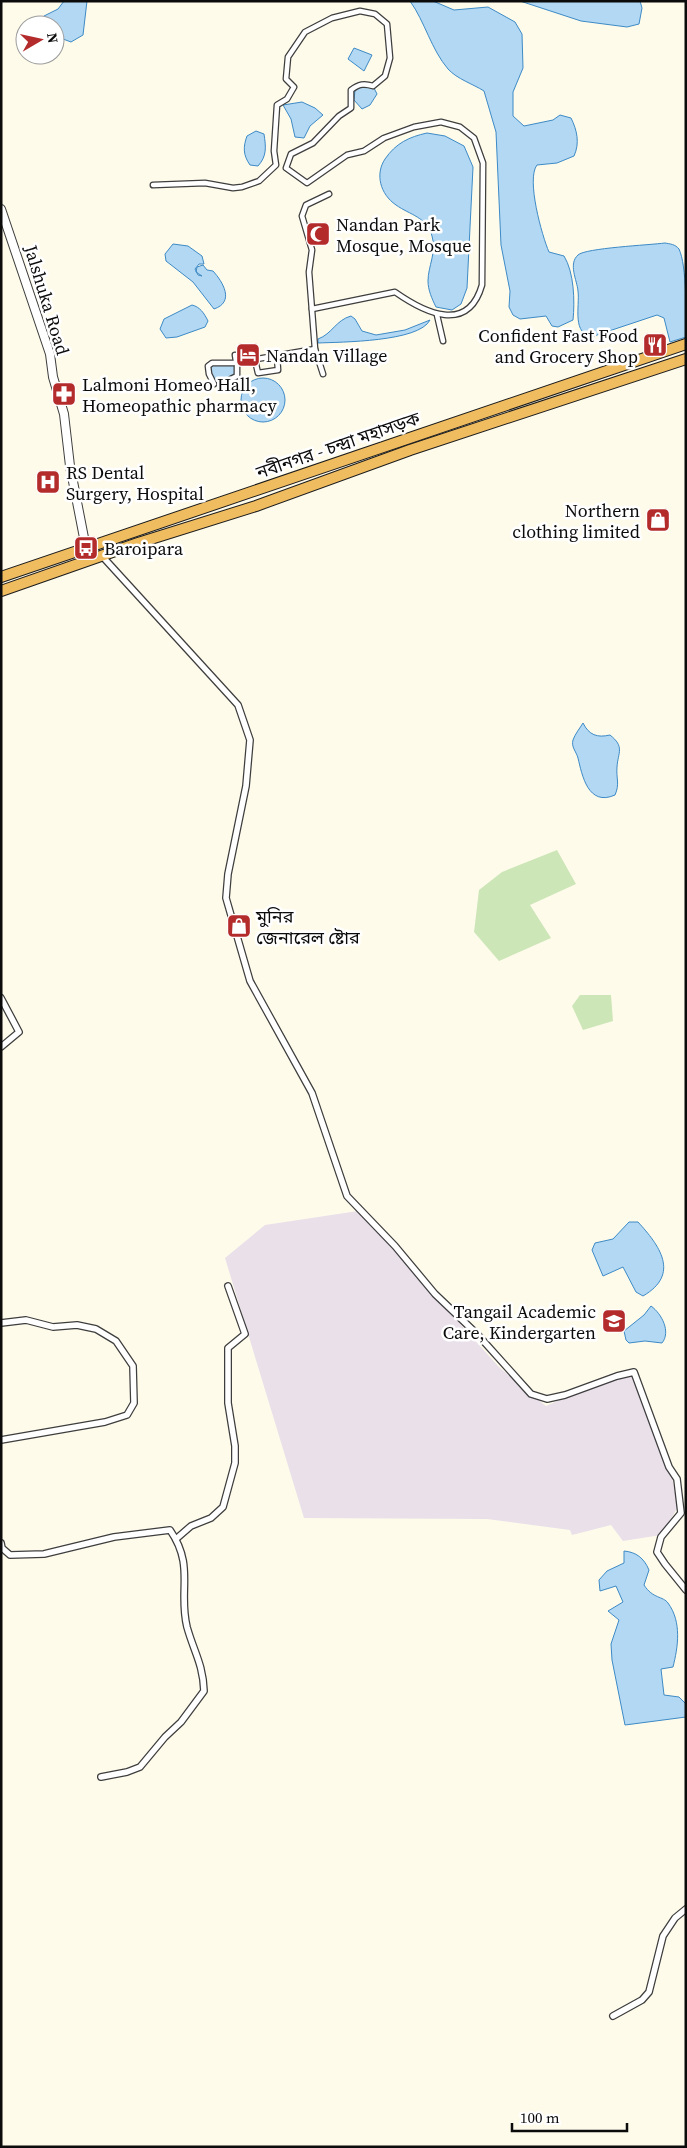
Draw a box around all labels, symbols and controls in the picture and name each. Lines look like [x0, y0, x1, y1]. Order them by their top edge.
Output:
north arrow [15, 15, 65, 65]
text: N [42, 31, 64, 45]
place label: Nandan Park Mosque, Mosque [336, 212, 471, 258]
mosque icon: Nandan Park Mosque, Mosque [305, 221, 331, 247]
street label: Jalshuka Road [18, 241, 76, 358]
place label: Confident Fast Food and Grocery Shop [478, 323, 638, 369]
restaurant icon: Confident Fast Food and Grocery Shop [642, 332, 668, 358]
hotel icon: Nandan Village [235, 342, 261, 368]
place label: Nandan Village [266, 343, 387, 368]
place label: Lalmoni Homeo Hall, Homeopathic pharmacy [82, 372, 277, 418]
pharmacy icon: Lalmoni Homeo Hall, Homeopathic pharmacy [51, 381, 77, 407]
street label: নবীনগর - চন্দ্রা মহাসড়ক [252, 405, 424, 485]
place label: RS Dental Surgery, Hospital [66, 460, 204, 506]
hospital icon: RS Dental Surgery, Hospital [35, 469, 61, 495]
place label: Northern clothing limited [512, 498, 640, 544]
shop icon: Northern clothing limited [645, 507, 671, 533]
bus stop icon: Baroipara [73, 535, 99, 561]
place label: Baroipara [104, 536, 184, 561]
place label: মুনির জেনারেল ষ্টোর [255, 904, 360, 950]
shop icon: মুনির জেনারেল ষ্টোর [226, 913, 252, 939]
place label: Tangail Academic Care, Kindergarten [443, 1299, 596, 1345]
school or university icon: Tangail Academic Care, Kindergarten [601, 1308, 627, 1334]
scale bar [512, 2100, 627, 2132]
text: 100 m [520, 2107, 560, 2128]

